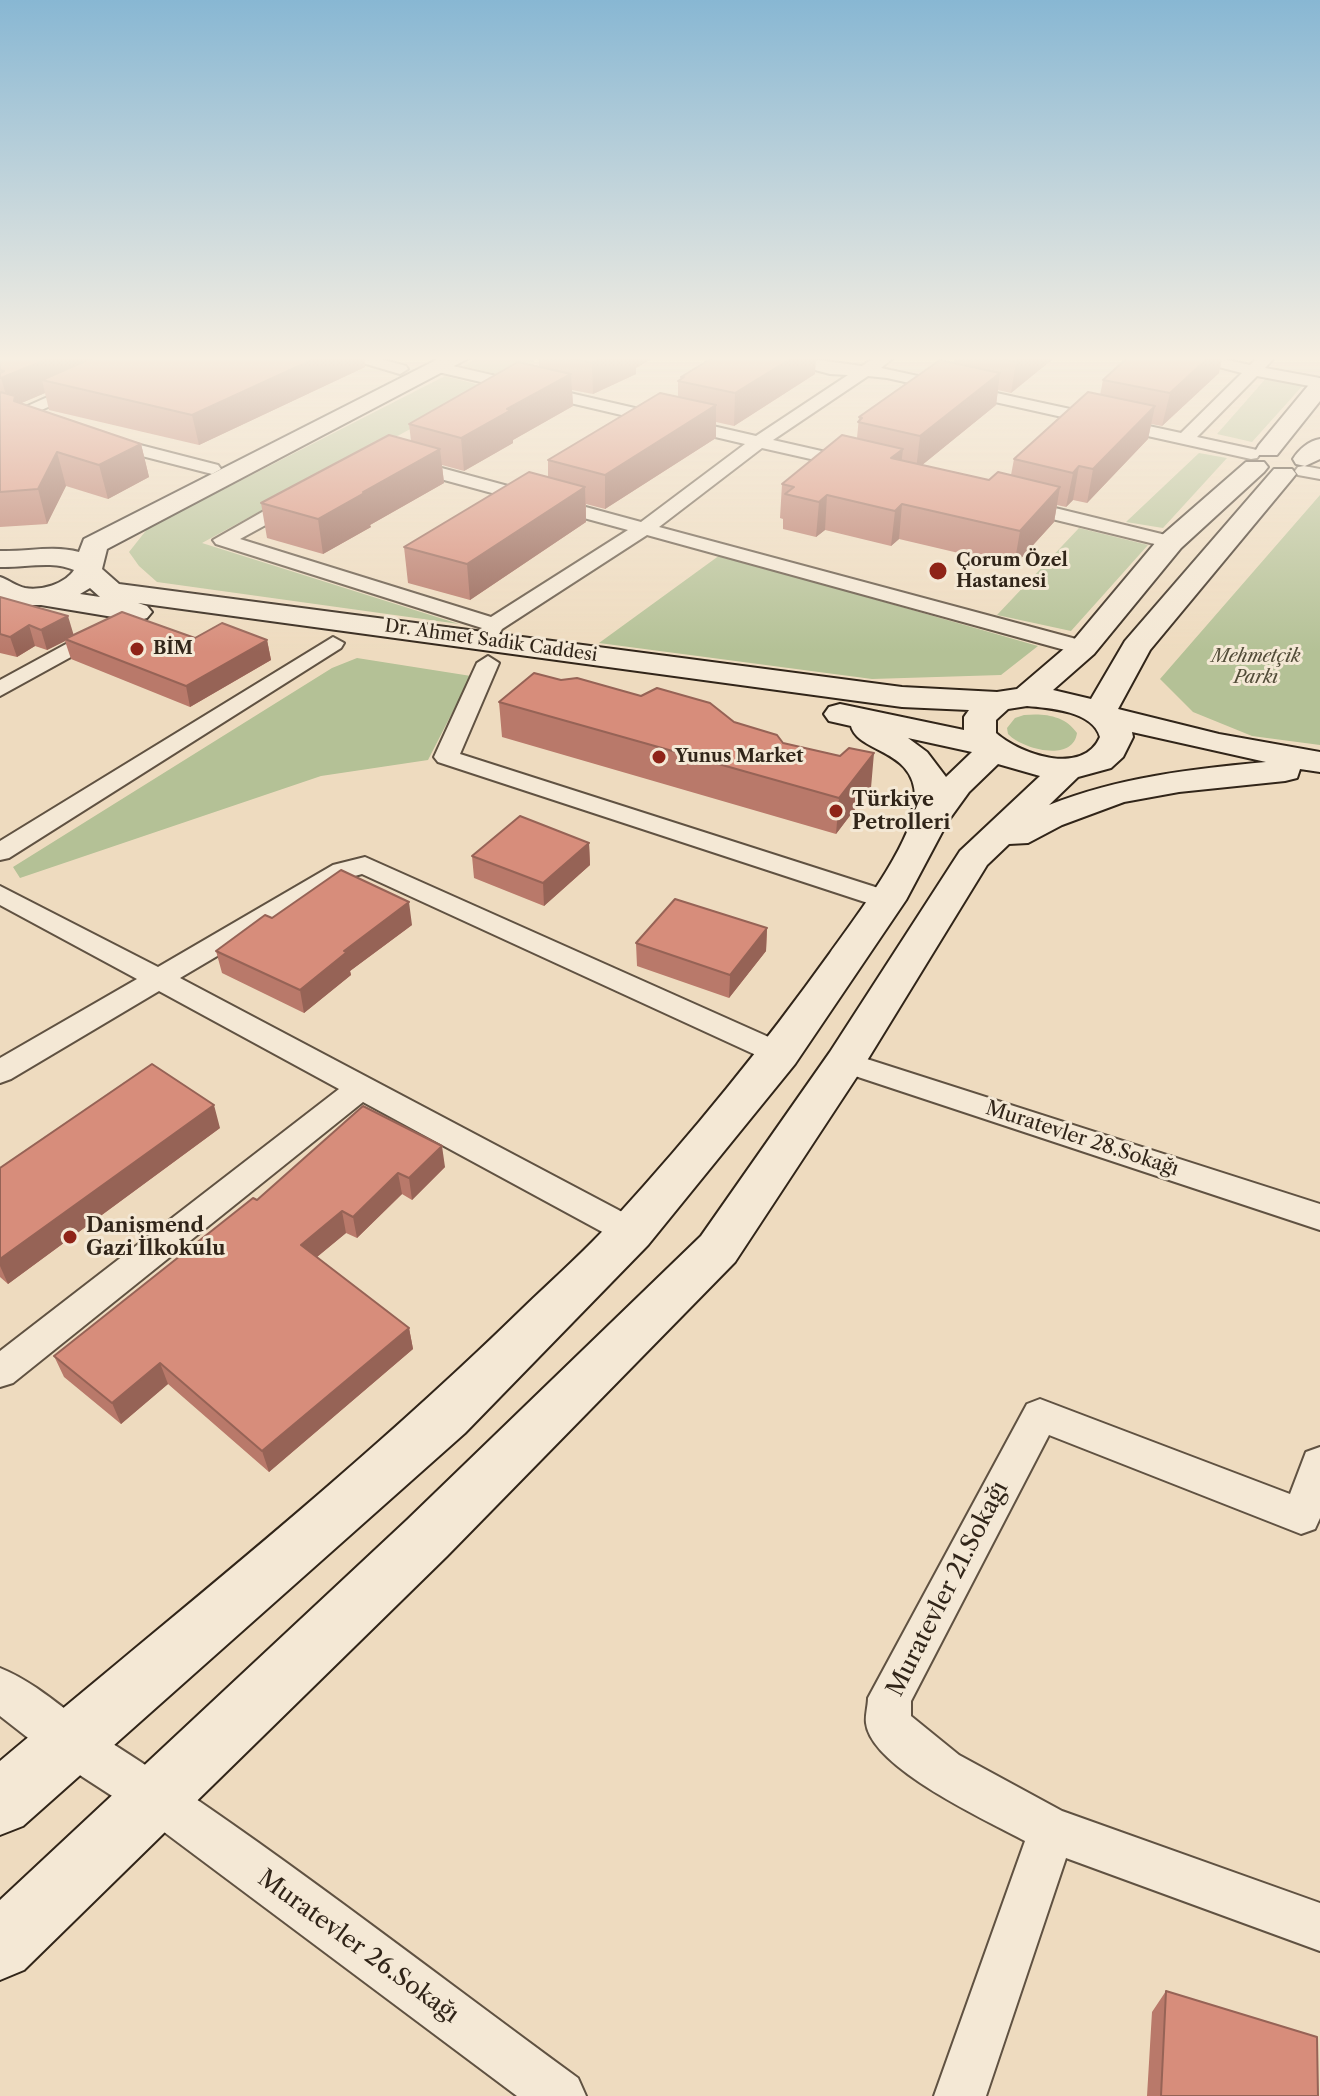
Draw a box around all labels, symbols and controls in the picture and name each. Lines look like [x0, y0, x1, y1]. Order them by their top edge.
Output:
place label: Çorum Özel Hastanesi [956, 550, 1068, 592]
marker: Çorum Özel Hastanesi [927, 560, 949, 582]
street label: Dr. Ahmet Sadık Caddesi [383, 615, 599, 667]
place label: BİM [153, 638, 193, 660]
marker: BİM [128, 640, 146, 658]
park label: Mehmetçik Parkı [1211, 646, 1301, 688]
place label: Yunus Market [675, 746, 803, 768]
marker: Yunus Market [650, 748, 668, 766]
place label: Türkiye Petrolleri [852, 788, 950, 835]
marker: Türkiye Petrolleri [827, 802, 845, 820]
street label: Muratevler 28.Sokağı [982, 1096, 1182, 1182]
place label: Danişmend Gazi İlkokulu [86, 1214, 225, 1261]
marker: Danişmend Gazi İlkokulu [61, 1228, 79, 1246]
street label: Muratevler 21.Sokağı [881, 1477, 1015, 1701]
street label: Muratevler 26.Sokağı [252, 1864, 464, 2030]

